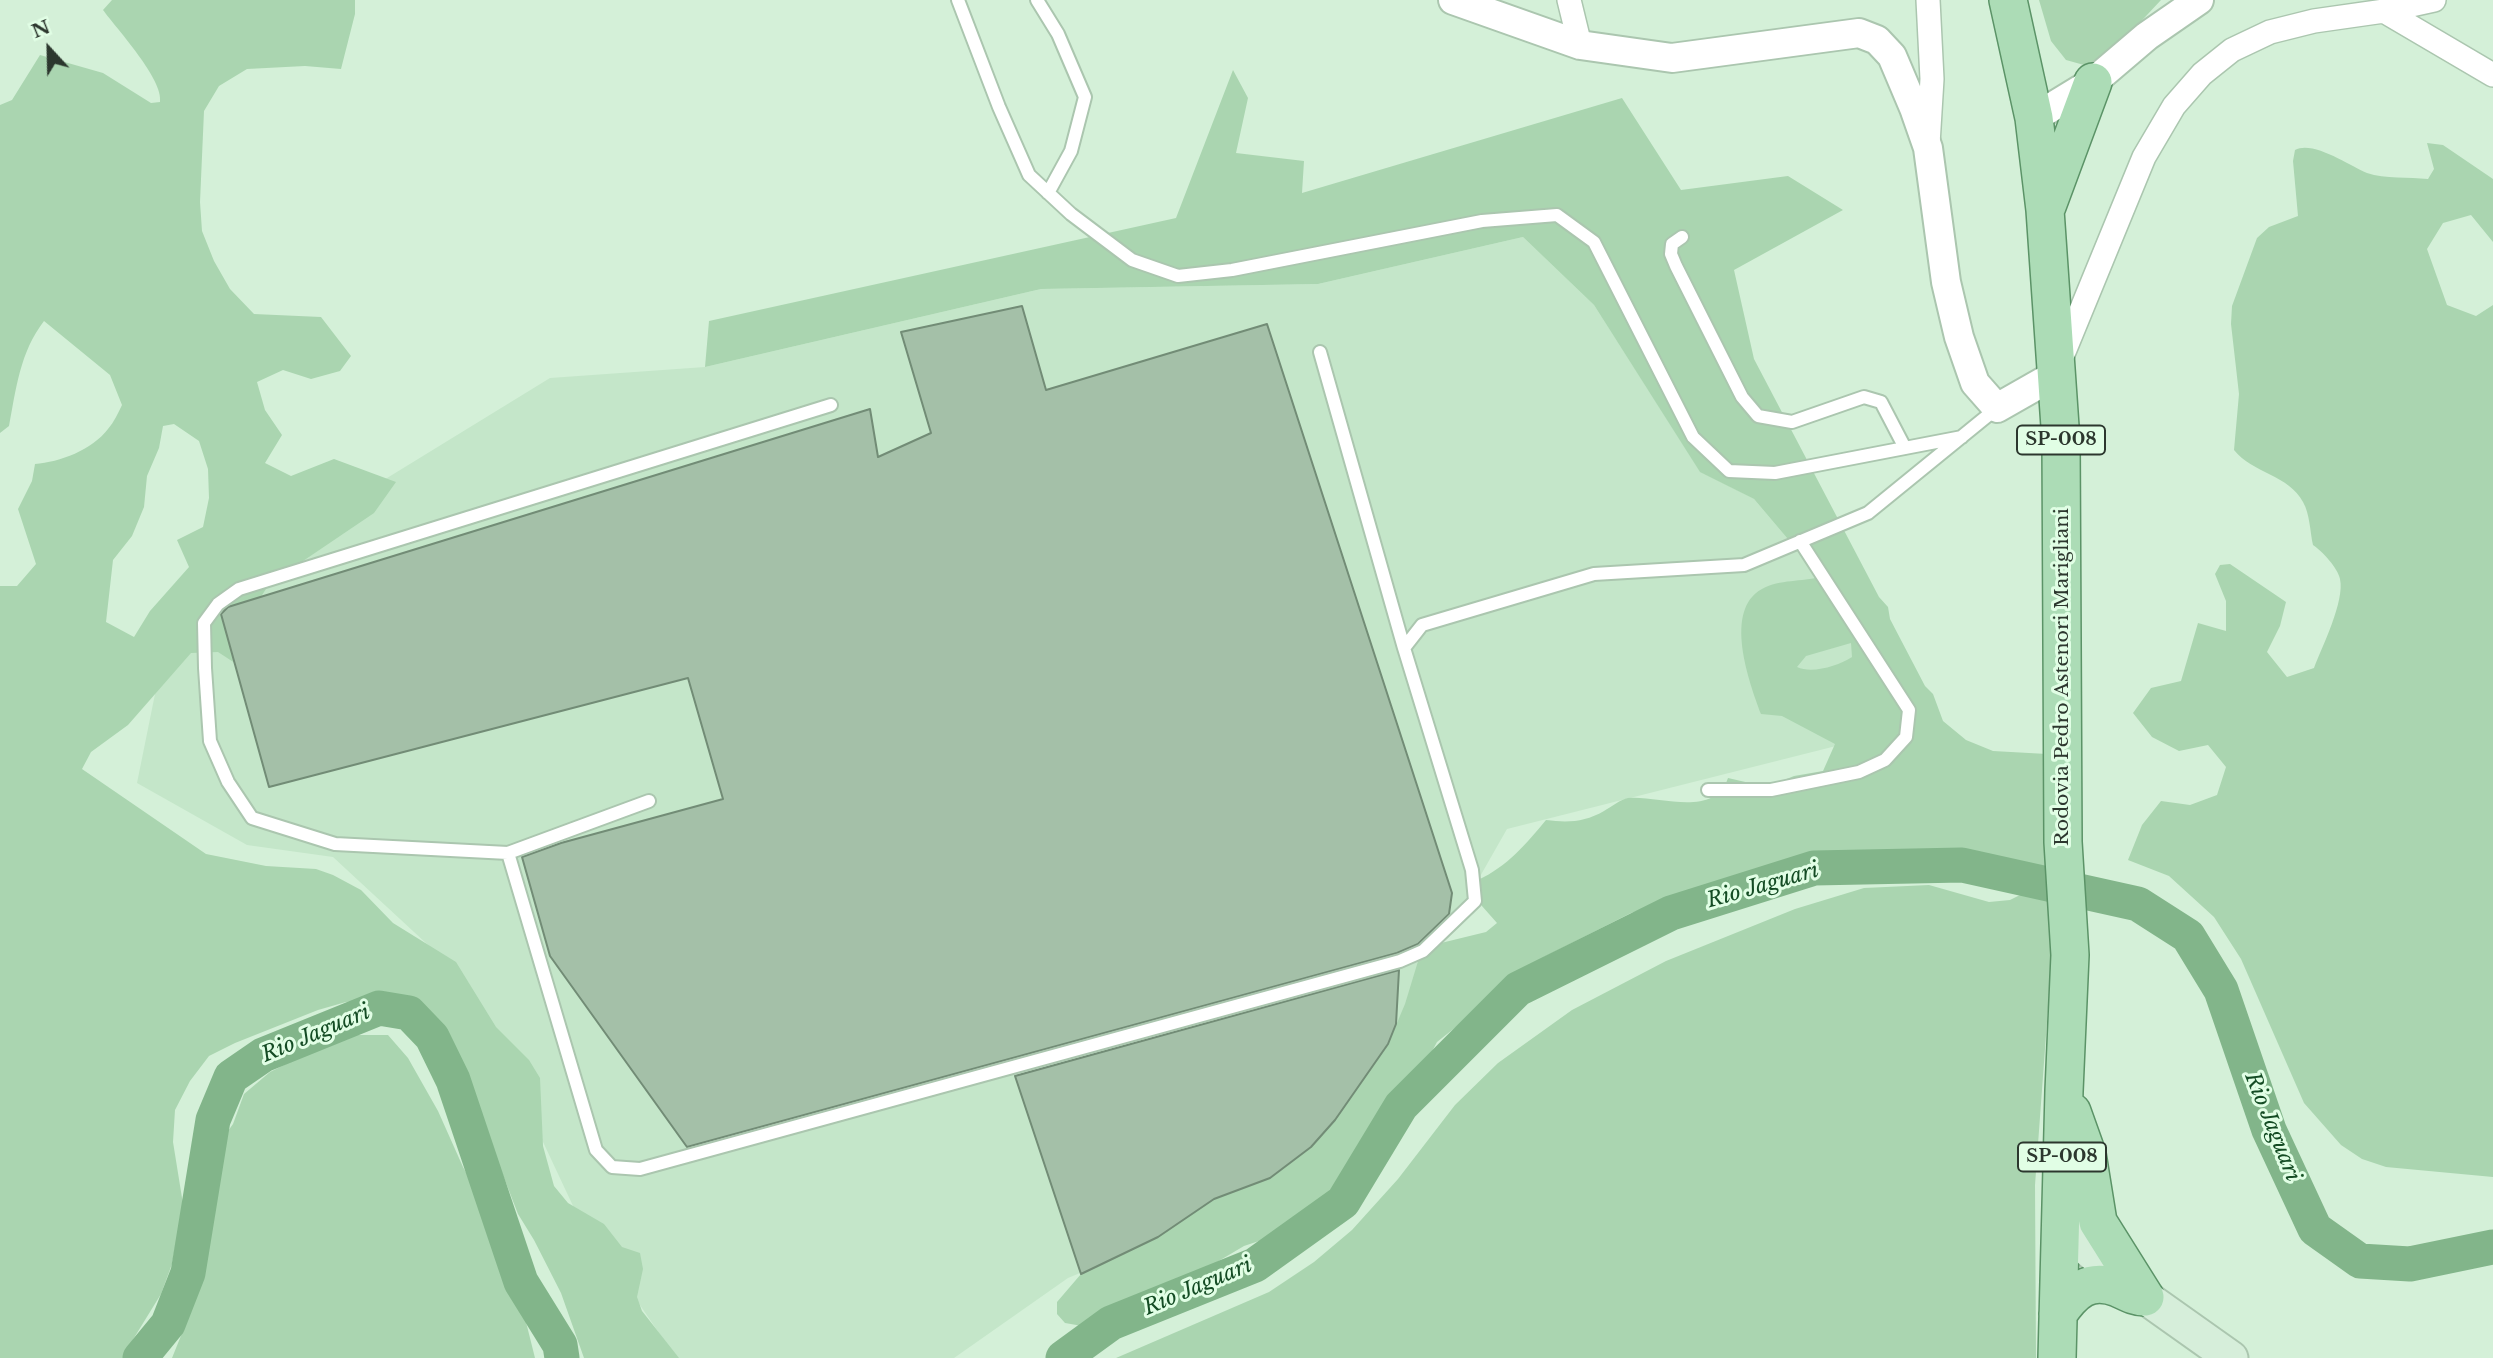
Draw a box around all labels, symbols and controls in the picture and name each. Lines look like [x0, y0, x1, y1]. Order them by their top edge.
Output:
north arrow [14, 14, 84, 84]
text: N [28, 15, 54, 43]
road number: SP-008 [2017, 426, 2105, 454]
street label: Rodovia Pedro Astenori Marigliani [2052, 508, 2074, 846]
water label: Rio Jaguari [1704, 858, 1822, 914]
water label: Rio Jaguari [258, 1000, 374, 1068]
water label: Rio Jaguari [2239, 1069, 2305, 1185]
road number: SP-008 [2018, 1142, 2106, 1172]
water label: Rio Jaguari [1140, 1253, 1256, 1321]

